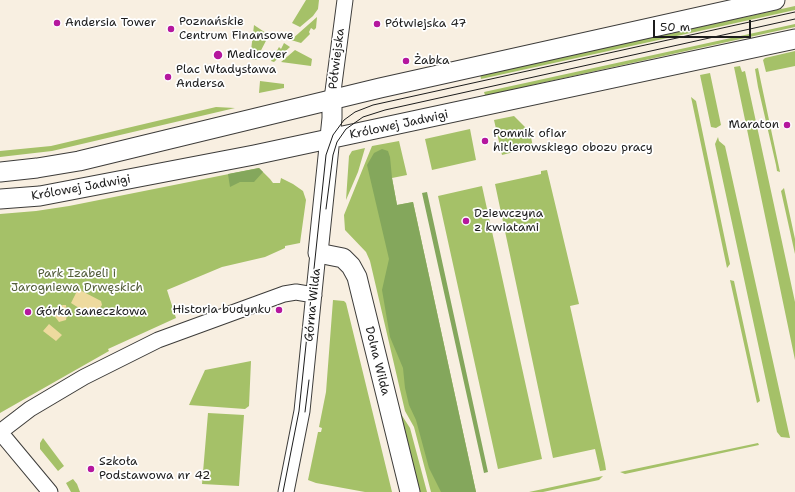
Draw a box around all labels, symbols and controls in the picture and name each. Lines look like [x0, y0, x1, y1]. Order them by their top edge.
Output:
scale bar [655, 12, 753, 38]
place label: Poznańskie Centrum Finansowe [179, 15, 294, 43]
place label: Andersia Tower [65, 16, 156, 30]
place label: Półwiejska 47 [385, 17, 466, 31]
marker: Andersia Tower [52, 18, 62, 28]
marker: Półwiejska 47 [372, 19, 382, 29]
text: 50 m [660, 19, 690, 35]
marker: Poznańskie Centrum Finansowe [166, 24, 176, 34]
street label: Półwiejska [326, 28, 348, 90]
place label: Medicover [227, 48, 287, 62]
marker: Medicover [212, 49, 224, 61]
place label: Żabka [414, 54, 449, 68]
marker: Żabka [401, 56, 411, 66]
place label: Plac Władysława Andersa [176, 63, 276, 91]
marker: Plac Władysława Andersa [163, 72, 173, 82]
street label: Królowej Jadwigi [348, 108, 450, 142]
place label: Maraton [729, 118, 779, 132]
marker: Maraton [782, 120, 792, 130]
place label: Pomnik ofiar hitlerowskiego obozu pracy [493, 127, 653, 155]
marker: Pomnik ofiar hitlerowskiego obozu pracy [480, 136, 490, 146]
street label: Królowej Jadwigi [30, 172, 132, 204]
place label: Dziewczyna z kwiatami [474, 207, 543, 235]
marker: Dziewczyna z kwiatami [461, 216, 471, 226]
park label: Park Izabeli i Jarogniewa Drwęskich [11, 267, 143, 295]
street label: Górna Wilda [302, 268, 324, 342]
place label: Historia budynku [172, 303, 271, 317]
place label: Górka saneczkowa [36, 305, 147, 319]
marker: Historia budynku [274, 305, 284, 315]
marker: Górka saneczkowa [23, 307, 33, 317]
street label: Dolna Wilda [361, 325, 393, 397]
place label: Szkoła Podstawowa nr 42 [99, 455, 210, 483]
marker: Szkoła Podstawowa nr 42 [86, 464, 96, 474]

